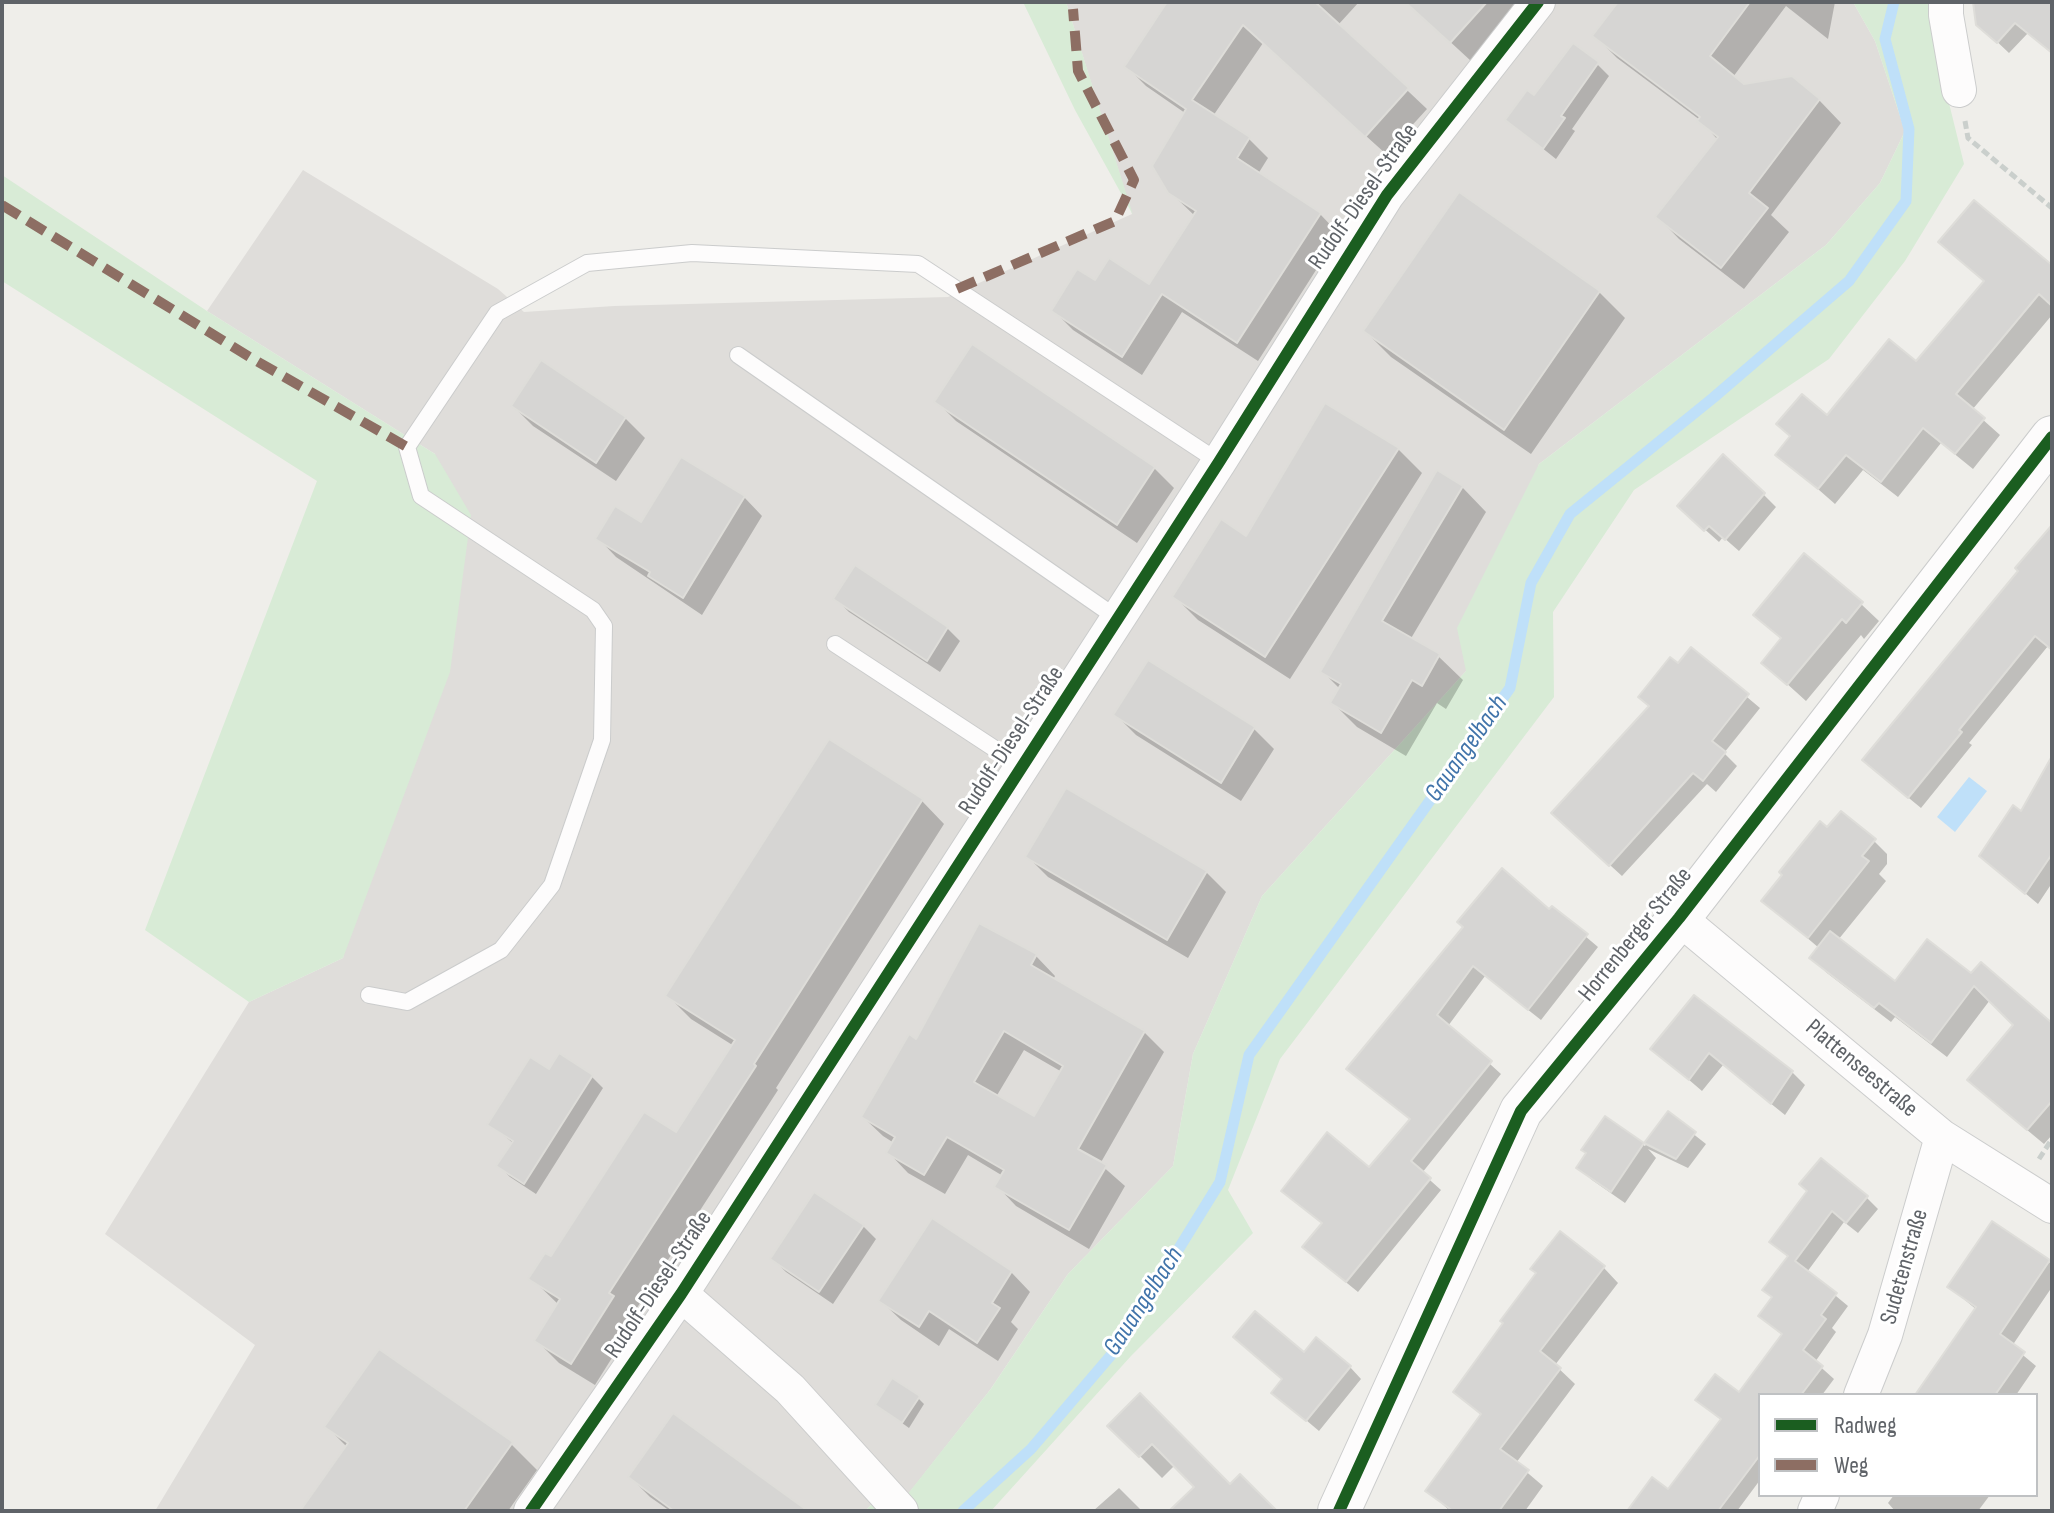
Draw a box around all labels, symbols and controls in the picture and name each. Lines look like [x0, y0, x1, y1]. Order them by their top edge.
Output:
street label: Rudolf-Diesel-Straße [1303, 119, 1425, 275]
street label: Rudolf-Diesel-Straße [953, 661, 1071, 821]
water label: Gauangelbach [1419, 690, 1515, 808]
street label: Horrenberger Straße [1573, 862, 1699, 1008]
street label: Plattenseestraße [1799, 1014, 1923, 1124]
street label: Rudolf-Diesel-Straße [599, 1206, 719, 1364]
street label: Sudetenstraße [1875, 1206, 1935, 1328]
water label: Gauangelbach [1097, 1242, 1191, 1362]
legend [1758, 1393, 2038, 1497]
text: Radweg [1834, 1411, 1897, 1440]
text: Weg [1834, 1451, 1868, 1480]

